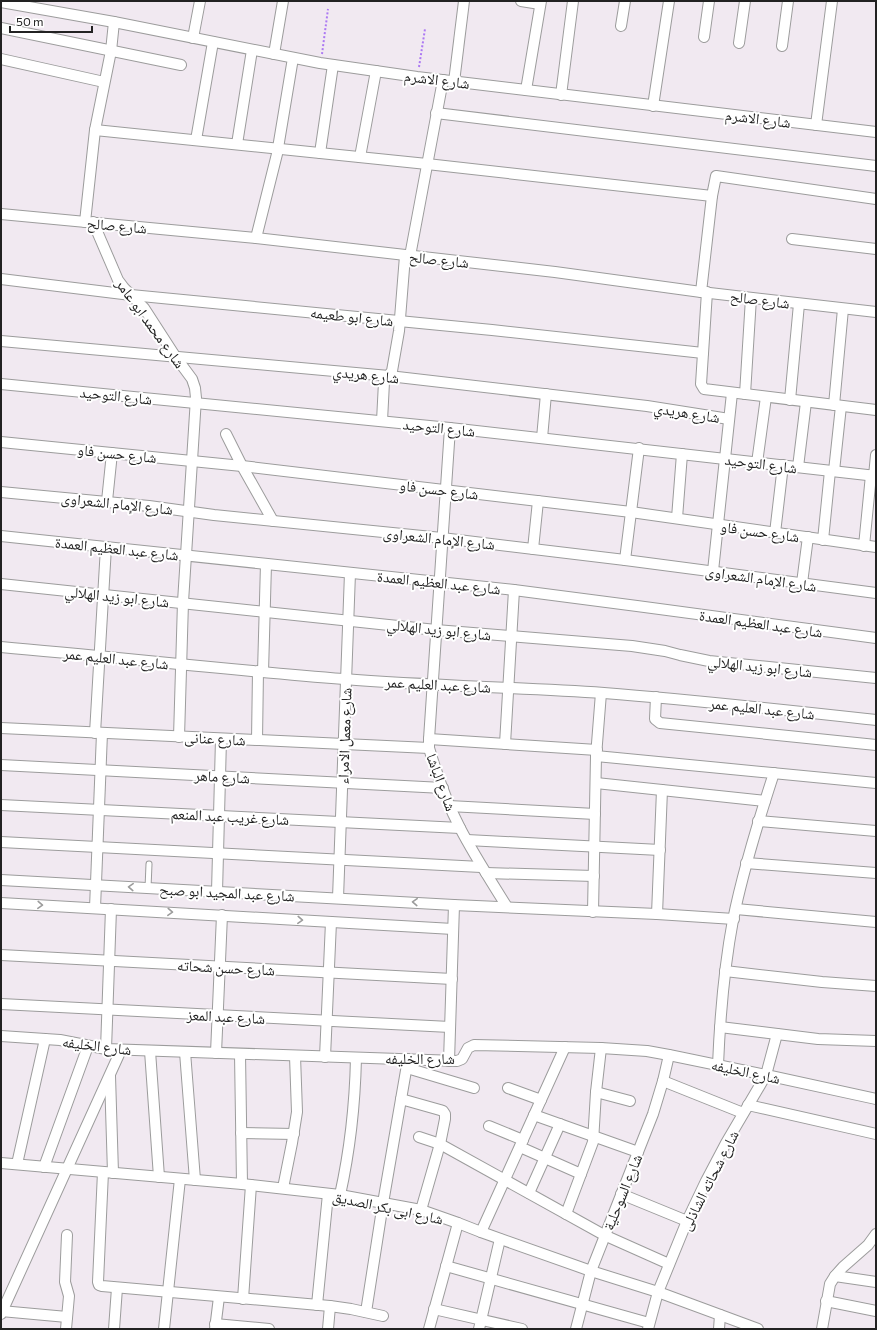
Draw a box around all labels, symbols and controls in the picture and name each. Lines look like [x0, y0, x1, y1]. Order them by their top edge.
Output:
scale bar [10, 8, 92, 34]
text: 50 m [16, 14, 44, 28]
street label: شارع الاشرم [403, 66, 471, 94]
street label: شارع الاشرم [724, 105, 792, 133]
street label: شارع صالح [86, 213, 148, 239]
street label: شارع صالح [408, 247, 470, 273]
street label: شارع محمد ابو عامر [110, 274, 190, 373]
street label: شارع صالح [729, 286, 791, 314]
street label: شارع ابو طعيمه [309, 303, 395, 331]
street label: شارع هريدي [332, 362, 400, 390]
street label: شارع التوحيد [79, 382, 153, 410]
street label: شارع هريدي [652, 398, 721, 430]
street label: شارع التوحيد [402, 414, 476, 442]
street label: شارع حسن فاو [76, 440, 158, 468]
street label: شارع التوحيد [724, 450, 798, 478]
street label: شارع حسن فاو [398, 475, 480, 505]
street label: شارع الإمام الشعراوى [60, 488, 174, 520]
street label: شارع حسن فاو [719, 517, 801, 547]
street label: شارع الإمام الشعراوى [382, 523, 496, 555]
street label: شارع عبد العظيم العمدة [54, 533, 180, 565]
street label: شارع الإمام الشعراوى [704, 561, 818, 597]
street label: شارع عبد العظيم العمدة [376, 567, 502, 599]
street label: شارع ابو زيد الهلالي [63, 582, 170, 614]
street label: شارع عبد العظيم العمدة [698, 605, 824, 643]
street label: شارع ابو زيد الهلالي [385, 615, 492, 647]
street label: شارع عبد العليم عمر [61, 643, 170, 674]
street label: شارع ابو زيد الهلالي [706, 652, 813, 684]
street label: شارع عبد العليم عمر [384, 672, 492, 698]
street label: شارع معمل الامراء [333, 687, 357, 785]
street label: شارع عبد العليم عمر [707, 693, 816, 724]
street label: شارع عنانى [184, 727, 246, 751]
street label: شارع الباشا [421, 751, 461, 814]
street label: شارع ماهر [193, 766, 250, 788]
street label: شارع غريب عبد المنعم [170, 804, 290, 830]
street label: شارع عبد المجيد ابو صبح [159, 879, 295, 907]
one-way arrow [128, 883, 134, 892]
one-way arrow [412, 898, 418, 907]
one-way arrow [37, 901, 43, 909]
one-way arrow [167, 908, 173, 917]
one-way arrow [296, 915, 303, 924]
street label: شارع حسن شحاته [176, 955, 276, 981]
street label: شارع عبد المعز [185, 1005, 266, 1029]
street label: شارع الخليفه [61, 1032, 133, 1060]
street label: شارع الخليفه [385, 1049, 455, 1069]
street label: شارع الخليفه [710, 1055, 782, 1089]
street label: شارع شحاته الشاذلى [676, 1127, 744, 1234]
street label: شارع السوحلية [599, 1151, 647, 1233]
street label: شارع ابى بكر الصديق [331, 1187, 445, 1229]

